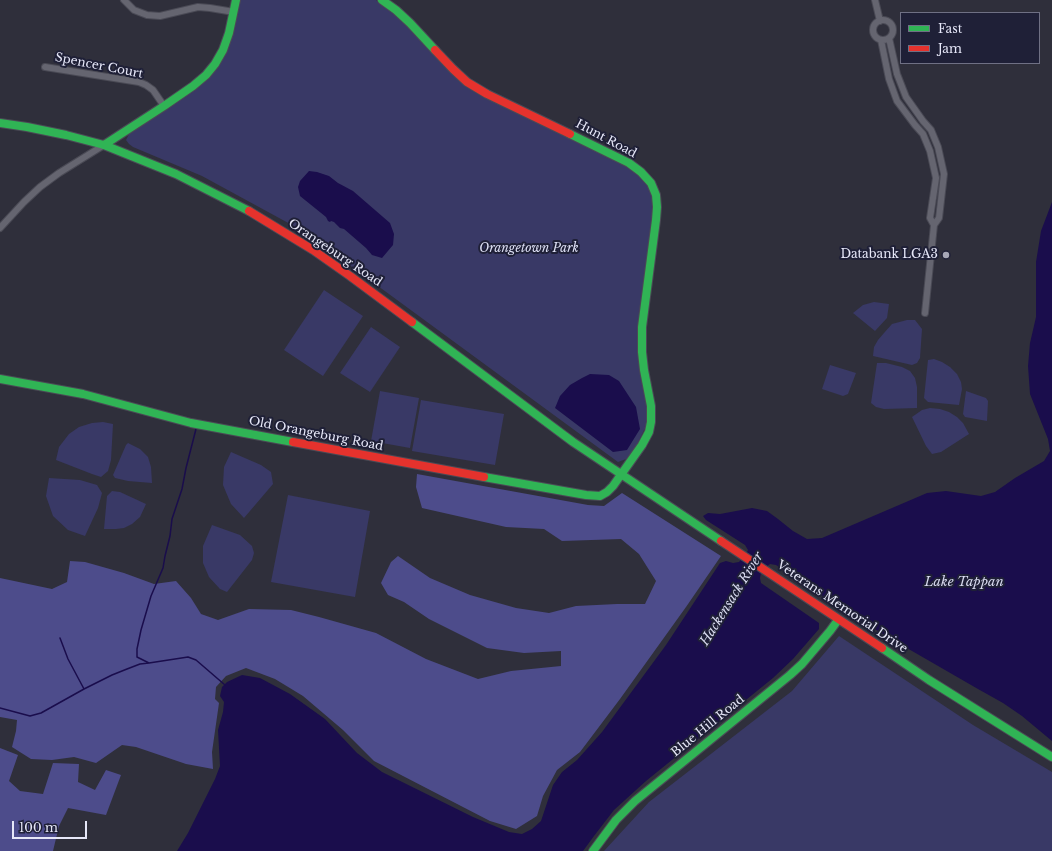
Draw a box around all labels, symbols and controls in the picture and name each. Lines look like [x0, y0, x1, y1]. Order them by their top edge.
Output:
legend [900, 12, 1040, 64]
text: Fast [938, 21, 962, 36]
text: Jam [938, 41, 962, 56]
street label: Spencer Court [54, 50, 144, 82]
street label: Hunt Road [573, 117, 639, 161]
street label: Orangeburg Road [285, 216, 385, 290]
park label: Orangetown Park [479, 242, 579, 256]
place label: Databank LGA3 [840, 248, 938, 262]
marker: Databank LGA3 [941, 250, 951, 260]
street label: Old Orangeburg Road [247, 414, 385, 454]
water label: Hackensack River [697, 549, 767, 649]
street label: Veterans Memorial Drive [774, 558, 910, 656]
water label: Lake Tappan [924, 574, 1004, 590]
street label: Blue Hill Road [669, 692, 747, 760]
scale bar [14, 813, 89, 839]
text: 100 m [19, 820, 58, 835]

